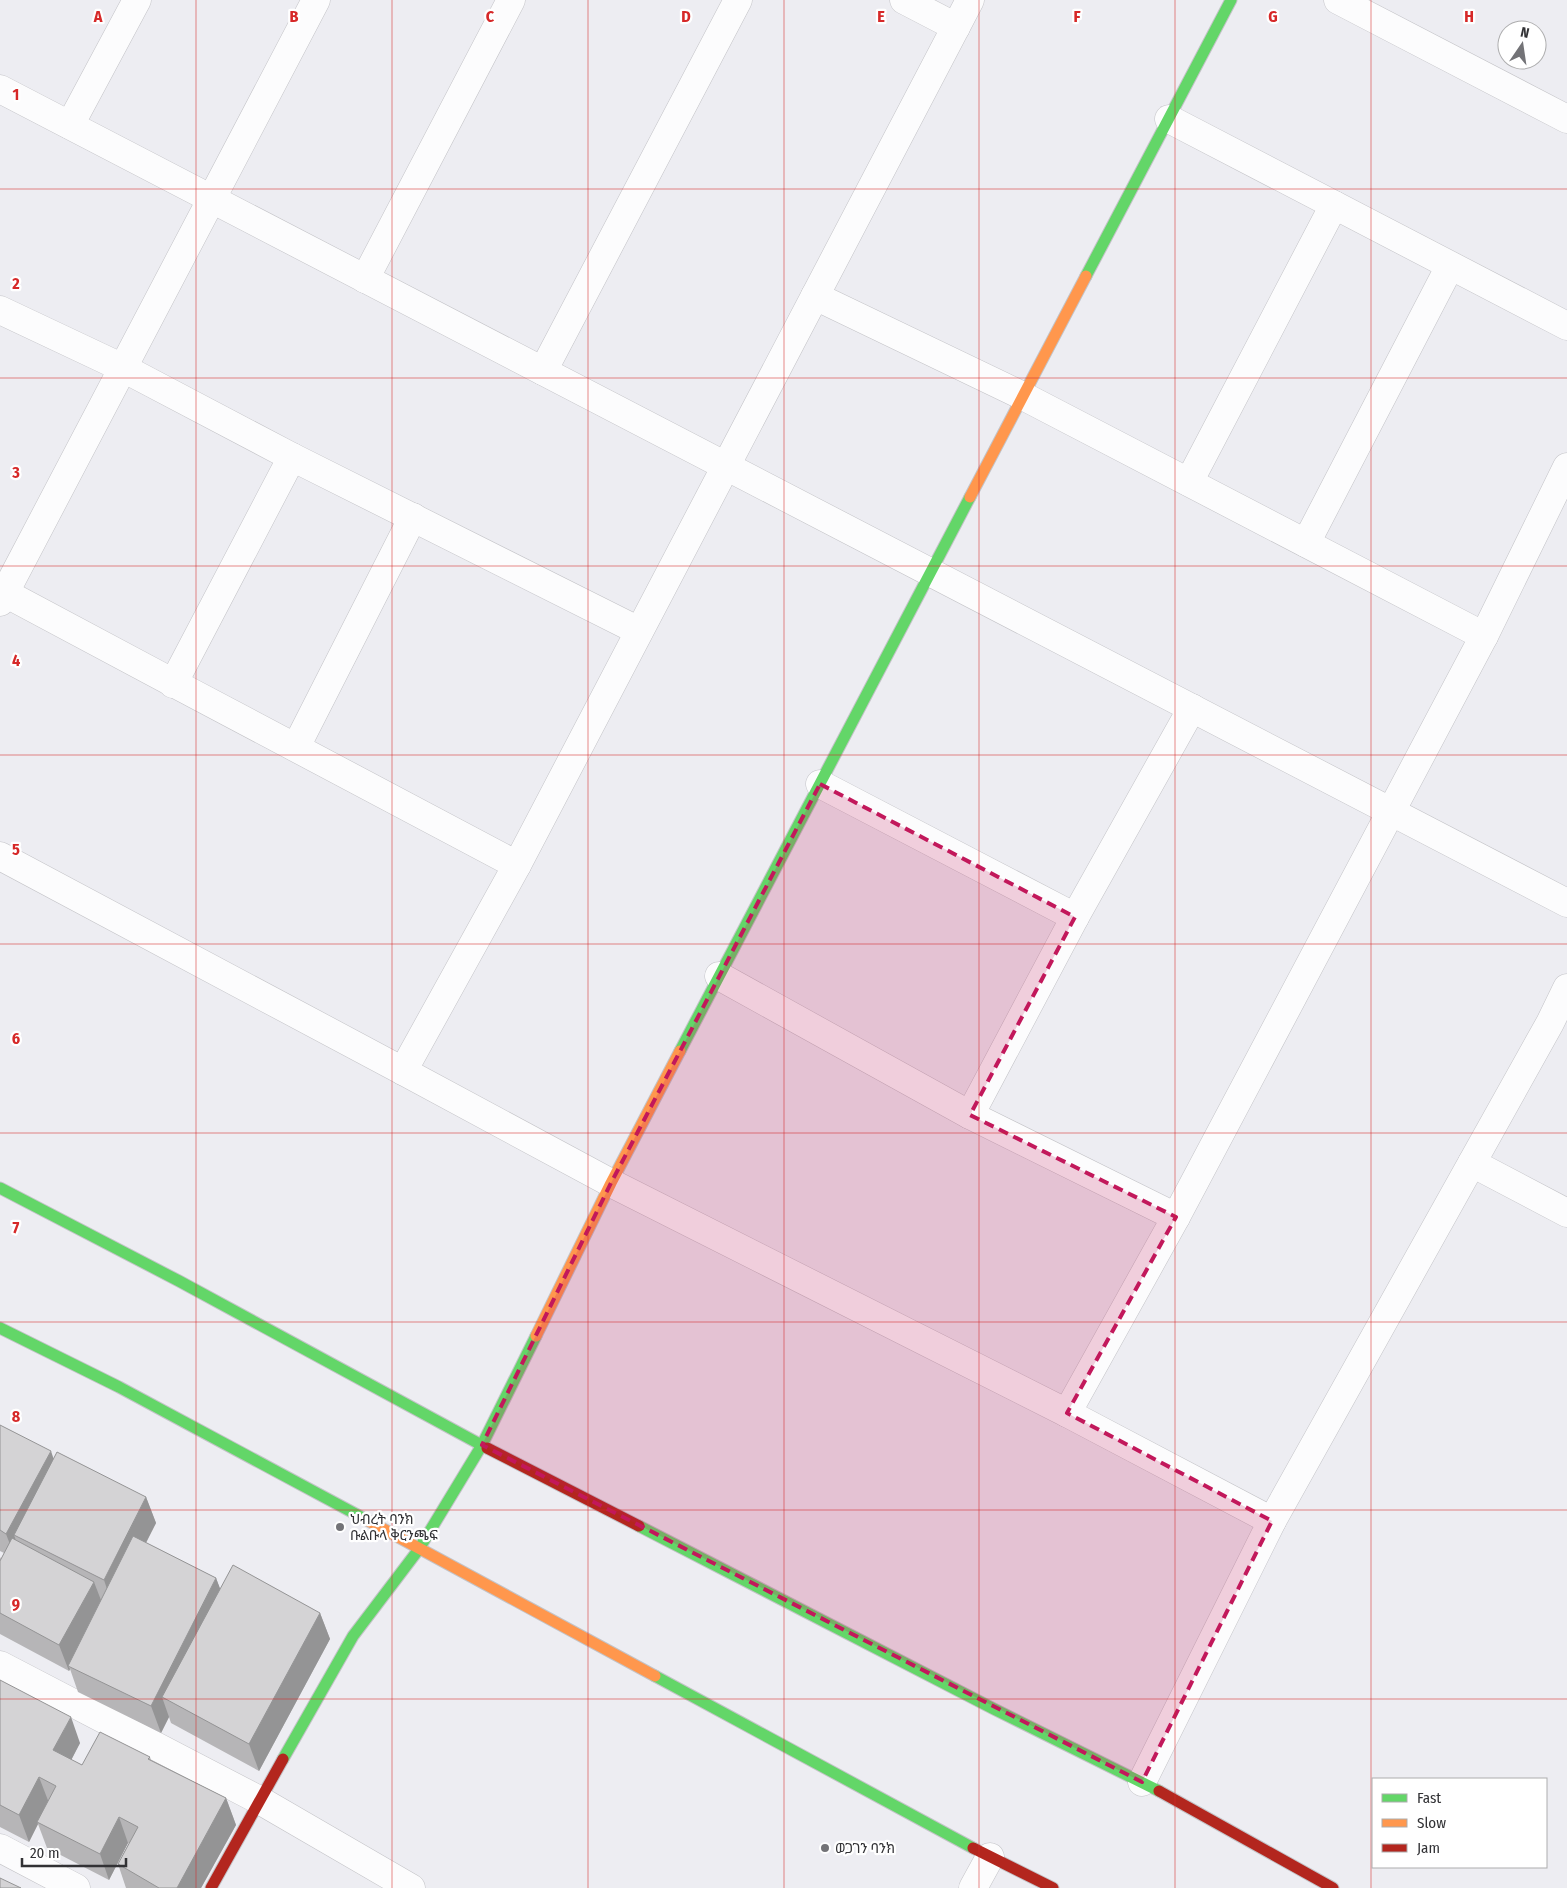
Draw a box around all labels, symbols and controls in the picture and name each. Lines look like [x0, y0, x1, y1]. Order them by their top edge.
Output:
text: A [93, 7, 103, 26]
text: B [290, 7, 299, 26]
text: C [486, 7, 495, 26]
text: D [681, 7, 691, 26]
text: E [877, 7, 885, 26]
text: F [1073, 7, 1081, 26]
text: G [1268, 7, 1278, 26]
text: H [1464, 7, 1474, 26]
north arrow [1497, 20, 1547, 70]
text: N [1519, 24, 1531, 42]
text: 1 [13, 85, 19, 104]
text: 2 [11, 274, 20, 293]
text: 3 [11, 463, 20, 482]
text: 4 [12, 651, 20, 670]
text: 5 [12, 840, 20, 859]
text: 6 [12, 1029, 20, 1048]
text: 7 [13, 1218, 20, 1237]
text: 8 [12, 1407, 21, 1426]
place label: ህብረት ባንክ ቡልቡላ ቅርንጫፍ [350, 1511, 438, 1544]
marker: ህብረት ባንክ ቡልቡላ ቅርንጫፍ [334, 1521, 346, 1533]
text: 9 [12, 1595, 20, 1614]
legend [1372, 1778, 1547, 1868]
text: Fast [1417, 1789, 1441, 1807]
text: Slow [1417, 1814, 1446, 1832]
scale bar [22, 1836, 126, 1868]
text: Jam [1417, 1839, 1440, 1857]
place label: ወጋገን ባንክ [835, 1840, 895, 1857]
marker: ወጋገን ባንክ [819, 1842, 831, 1854]
text: 20 m [30, 1844, 60, 1862]

